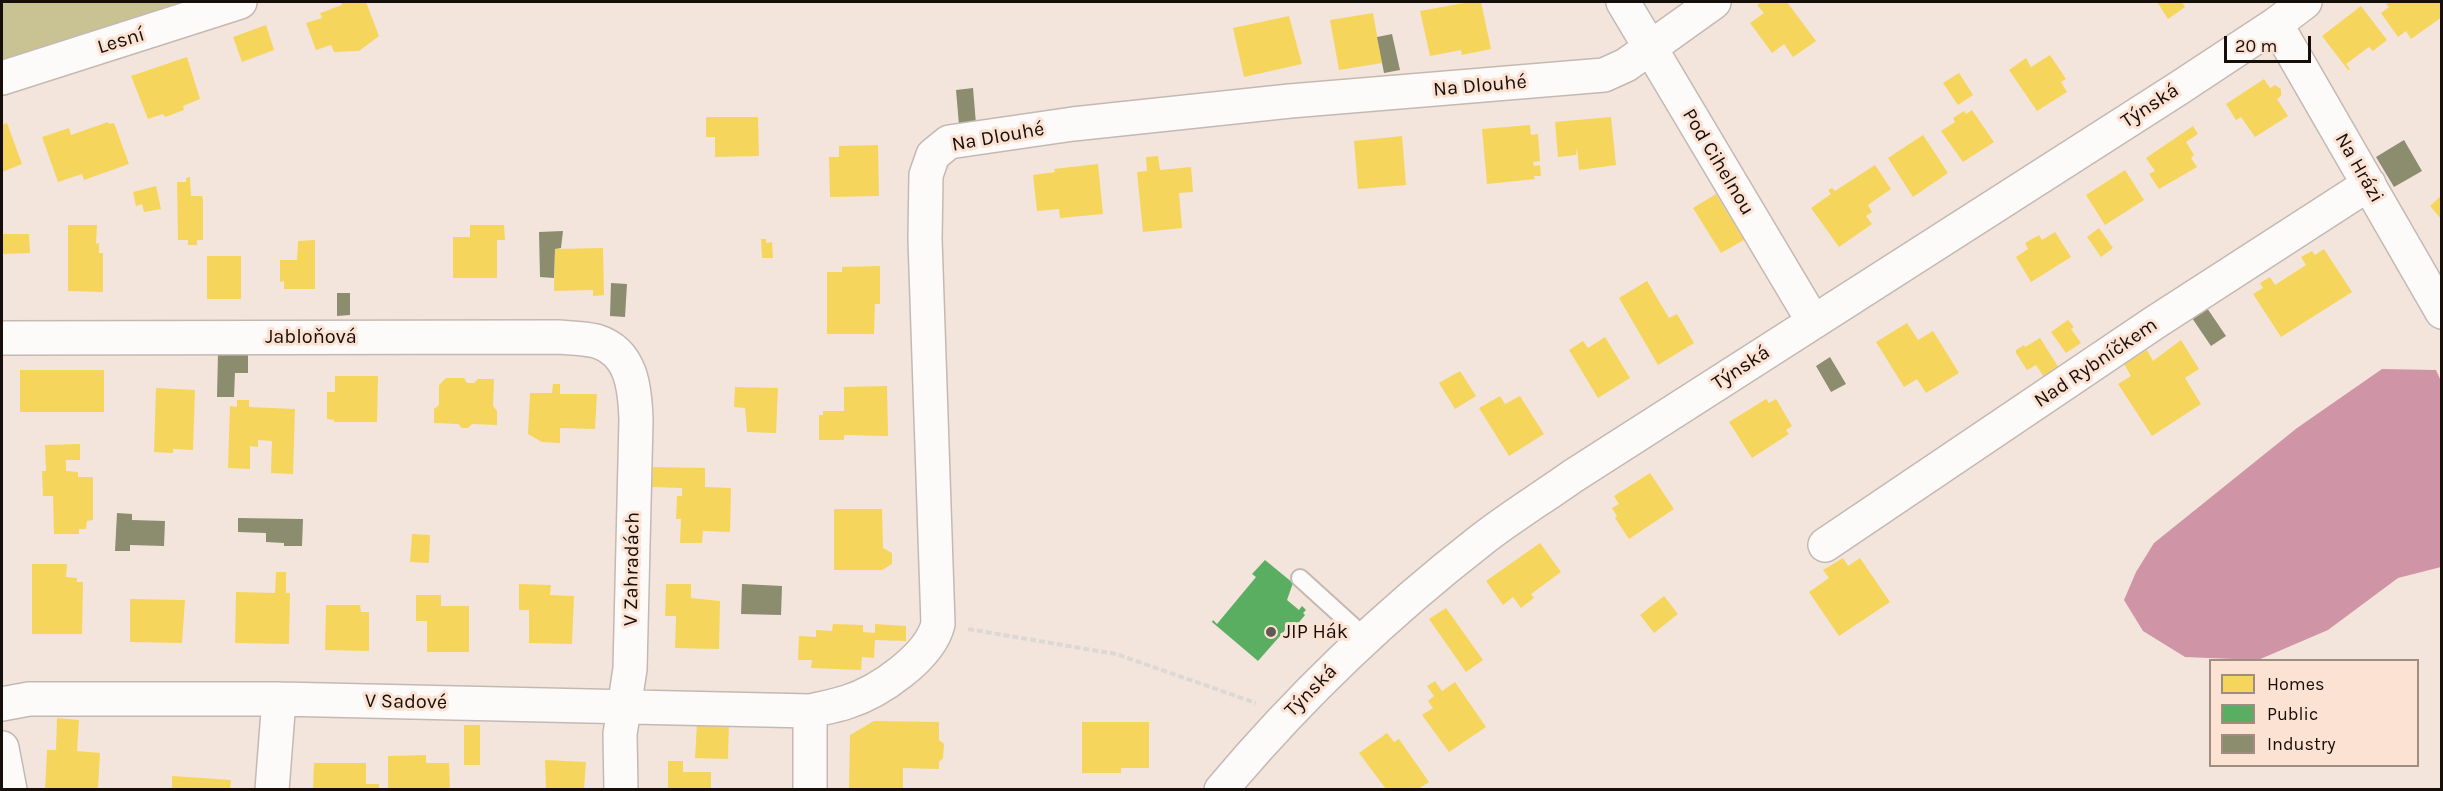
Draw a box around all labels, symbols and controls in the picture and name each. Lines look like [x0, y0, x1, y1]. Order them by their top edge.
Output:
street label: Lesní [94, 22, 148, 60]
scale bar [2227, 24, 2314, 62]
text: 20 m [2235, 35, 2277, 57]
street label: Na Dlouhé [1432, 70, 1528, 102]
street label: Týnská [2117, 78, 2183, 134]
street label: Pod Cihelnou [1677, 104, 1759, 220]
street label: Na Dlouhé [950, 117, 1046, 157]
street label: Na Hrázi [2329, 129, 2389, 207]
street label: Nad Rybníčkem [2030, 313, 2162, 413]
street label: Jabloňová [265, 325, 357, 349]
street label: Týnská [1708, 340, 1774, 396]
street label: V Zahradách [619, 512, 645, 626]
place label: JIP Hák [1283, 620, 1348, 644]
marker: JIP Hák [1264, 625, 1278, 639]
legend [2209, 659, 2419, 767]
street label: Týnská [1280, 660, 1342, 722]
text: Homes [2267, 673, 2324, 695]
street label: V Sadové [365, 689, 447, 715]
text: Public [2267, 703, 2318, 725]
text: Industry [2267, 733, 2336, 755]

